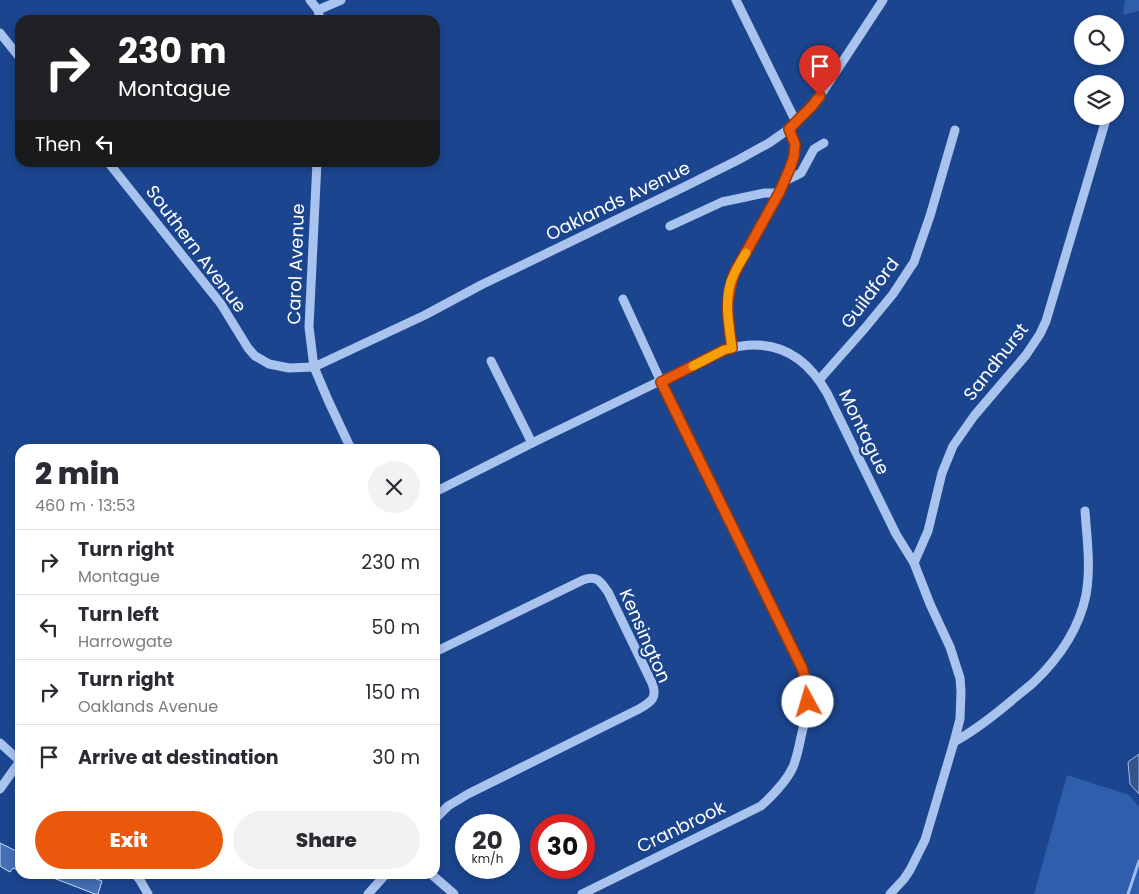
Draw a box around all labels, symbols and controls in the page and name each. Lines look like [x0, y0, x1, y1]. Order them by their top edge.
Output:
map controls [1074, 15, 1124, 125]
button: search [1074, 15, 1124, 65]
text: 230 m [118, 26, 226, 75]
icon: right [35, 35, 100, 100]
pin [799, 45, 841, 96]
icon: arrive [806, 52, 834, 80]
text: Montague [118, 73, 231, 104]
button: layers [1074, 75, 1124, 125]
icon: left [91, 130, 119, 158]
text: Then [35, 131, 81, 158]
street label: Oaklands Avenue [541, 155, 694, 246]
street label: Southern Avenue [140, 180, 253, 318]
street label: Carol Avenue [281, 203, 310, 325]
street label: Guildford [835, 252, 905, 333]
street label: Sandhurst [957, 318, 1034, 406]
street label: Montague [833, 385, 896, 479]
text: 2 min [35, 452, 120, 495]
button: close [368, 461, 420, 513]
text: 460 m · 13:53 [35, 494, 135, 517]
text: Turn right [78, 536, 174, 563]
icon: right [35, 548, 63, 576]
text: 230 m [361, 549, 420, 576]
text: Montague [78, 565, 160, 588]
street label: Kensington [614, 585, 677, 687]
text: Turn left [78, 601, 159, 628]
icon: left [35, 613, 63, 641]
text: 50 m [371, 614, 420, 641]
text: Harrowgate [78, 630, 173, 653]
text: Turn right [78, 666, 174, 693]
position arrow [781, 675, 833, 727]
icon: right [35, 678, 63, 706]
text: 150 m [365, 679, 420, 706]
text: Oaklands Avenue [78, 695, 218, 718]
icon: arrive [35, 743, 63, 771]
text: Arrive at destination [78, 744, 279, 771]
text: 30 m [372, 744, 420, 771]
street label: Cranbrook [632, 794, 730, 859]
button: Exit [35, 811, 223, 869]
button: Share [233, 811, 420, 869]
speed limit sign: 30 [530, 814, 595, 879]
text: 20 [472, 823, 503, 858]
text: km/h [472, 850, 503, 867]

